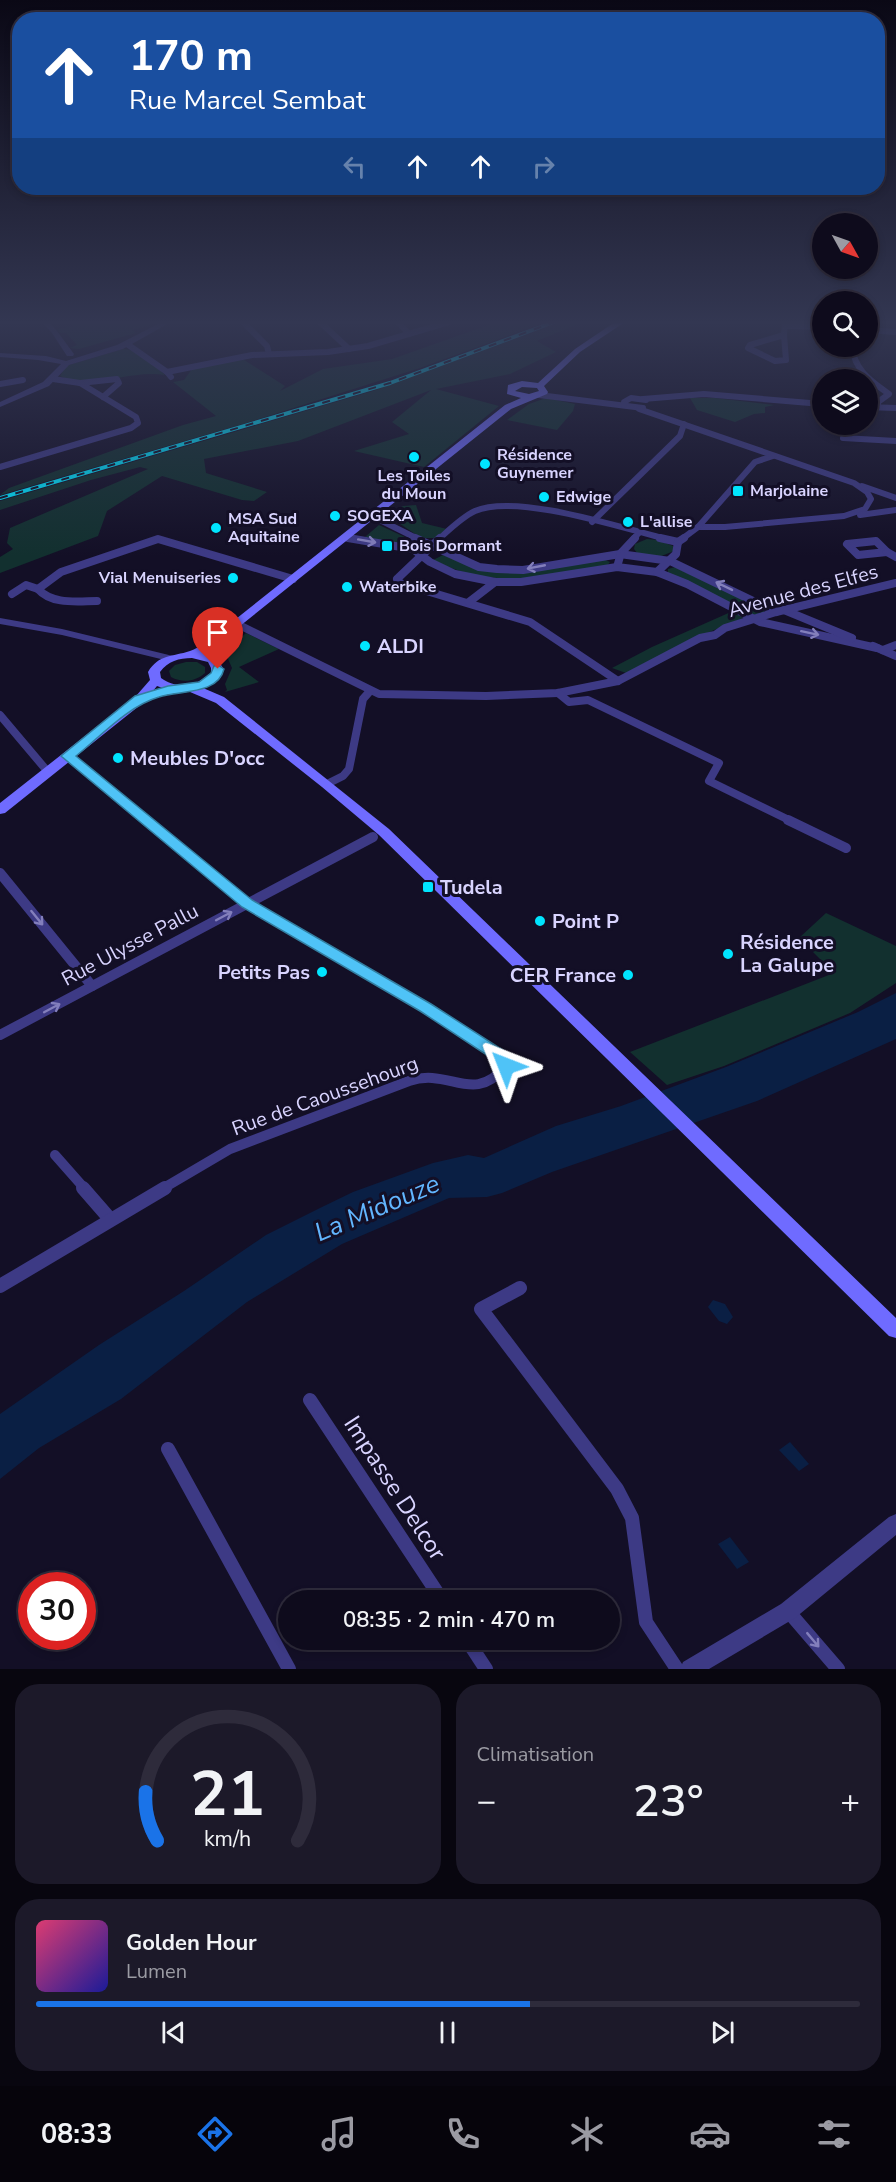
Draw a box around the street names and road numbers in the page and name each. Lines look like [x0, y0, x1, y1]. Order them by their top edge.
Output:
street label: Avenue des Elfes [725, 558, 881, 624]
street label: Rue Ulysse Pallu [57, 897, 203, 993]
street label: Rue de Caoussehourg [228, 1050, 422, 1142]
street label: Impasse Delcor [336, 1410, 454, 1567]

